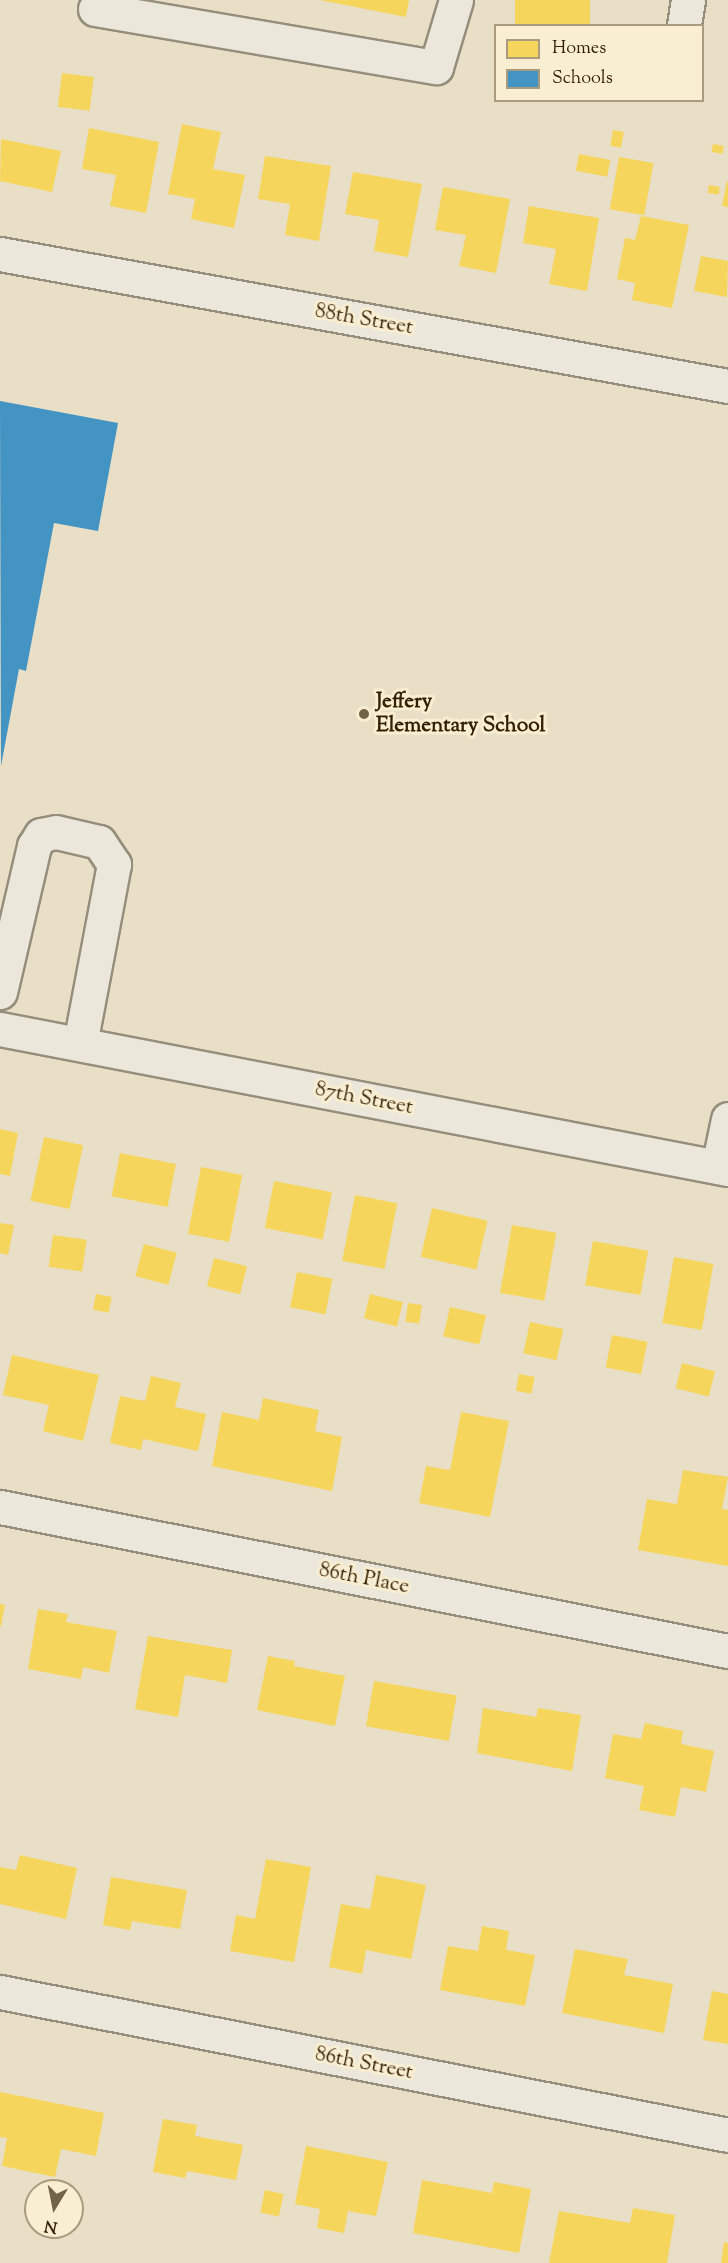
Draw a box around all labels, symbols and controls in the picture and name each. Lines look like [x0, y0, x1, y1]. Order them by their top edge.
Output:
legend [494, 24, 704, 102]
text: Homes [552, 36, 606, 62]
text: Schools [552, 66, 613, 92]
street label: 88th Street [313, 299, 415, 341]
place label: Jeffery Elementary School [376, 689, 545, 739]
marker: Jeffery Elementary School [357, 707, 371, 721]
street label: 87th Street [313, 1077, 415, 1121]
street label: 86th Place [317, 1558, 411, 1600]
street label: 86th Street [313, 2042, 415, 2086]
north arrow [24, 2179, 84, 2239]
text: N [43, 2213, 59, 2238]

